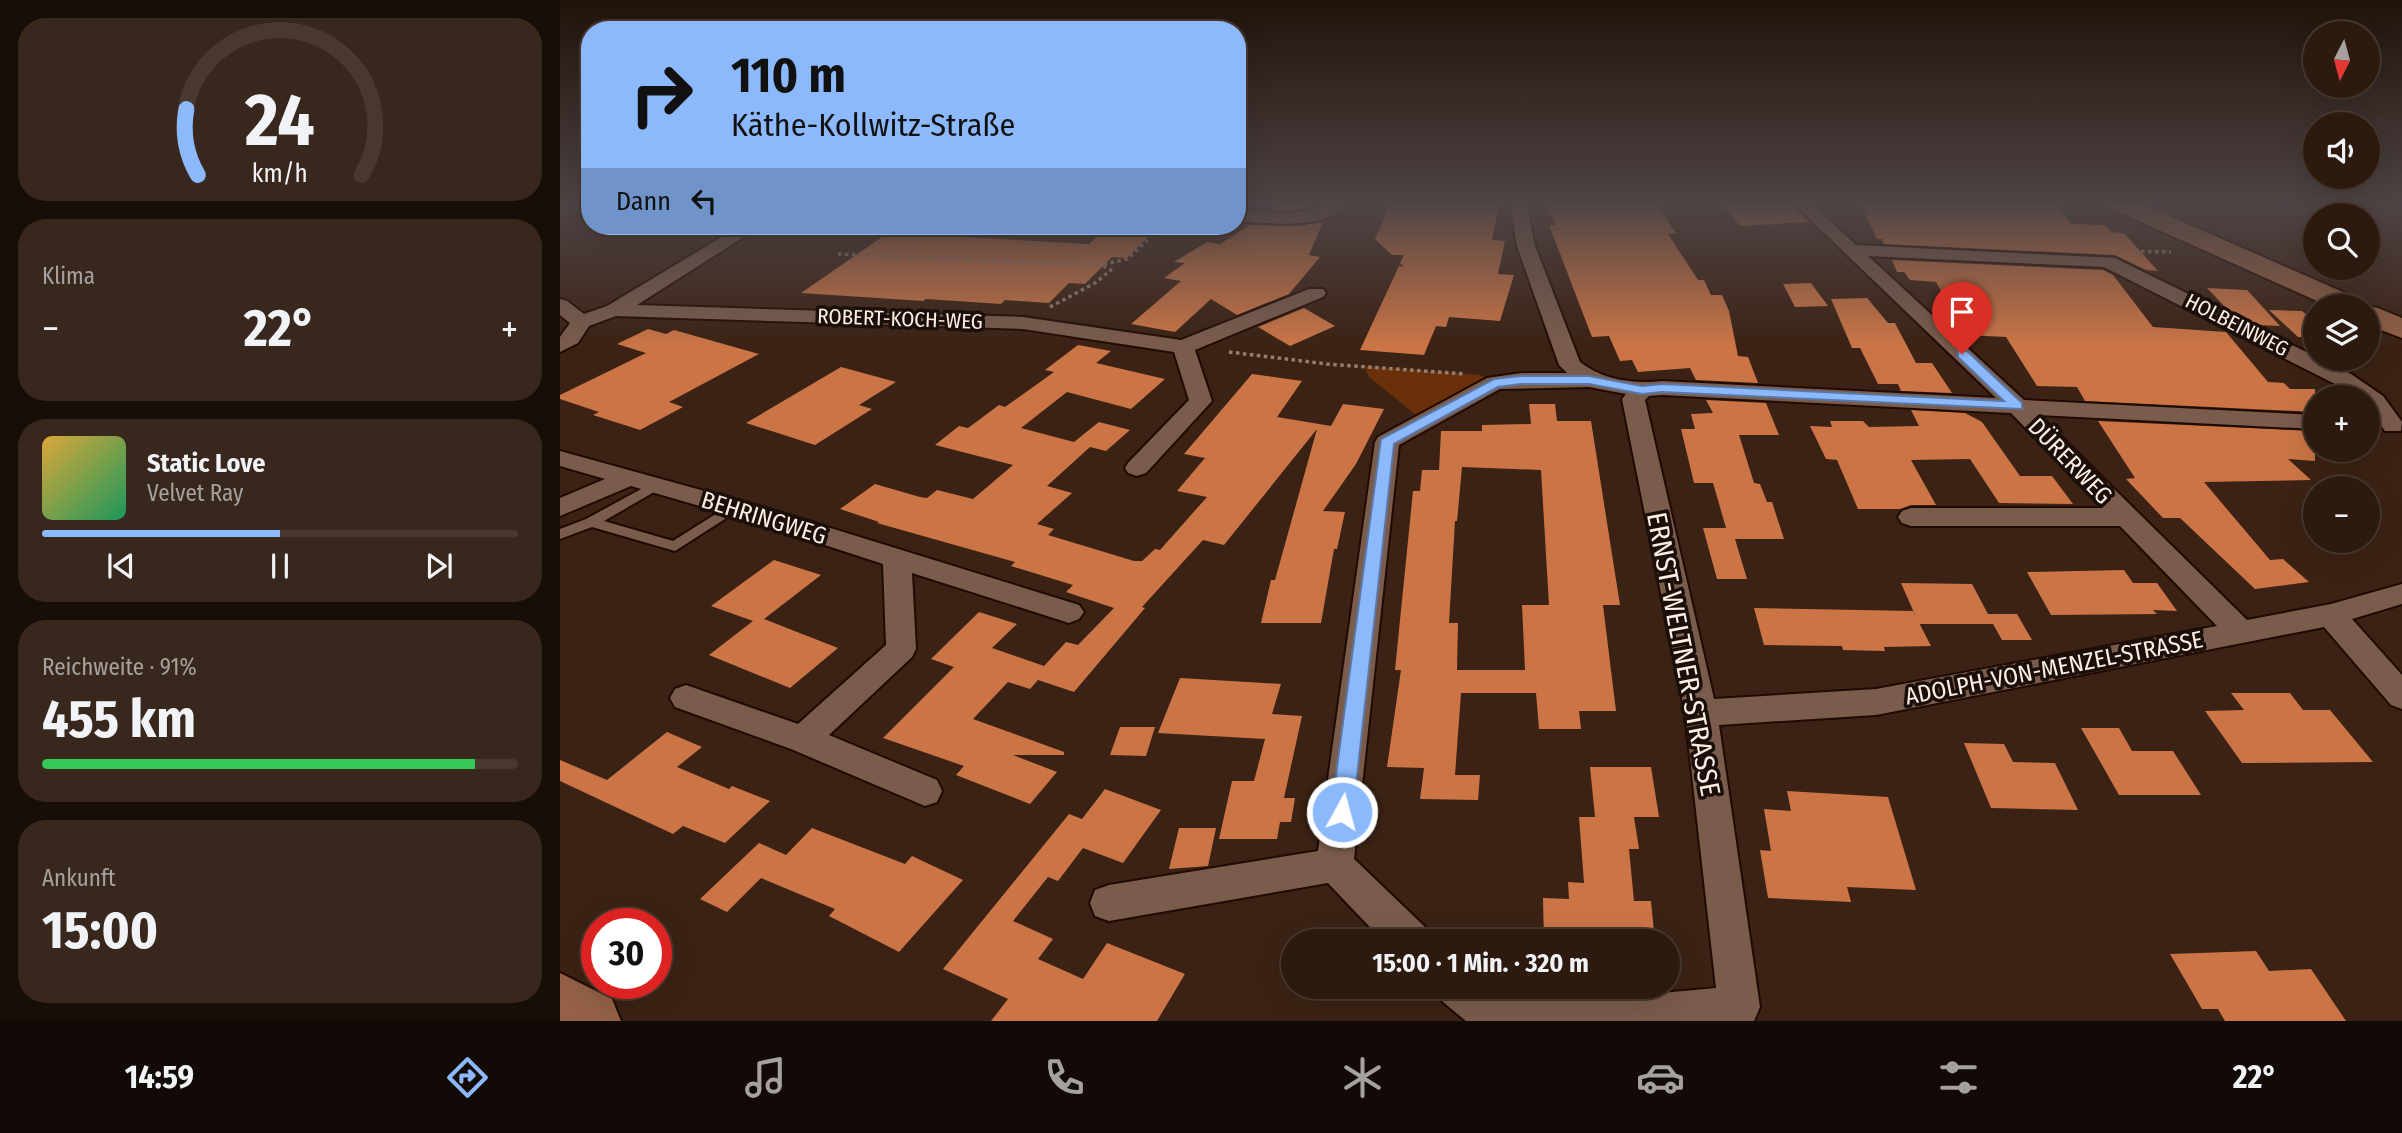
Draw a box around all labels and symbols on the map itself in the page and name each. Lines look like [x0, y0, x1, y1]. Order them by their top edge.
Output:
north arrow [2303, 21, 2380, 98]
pin [1932, 282, 1992, 354]
street label: HOLBEINWEG [2181, 288, 2293, 362]
street label: ROBERT-KOCH-WEG [817, 303, 983, 335]
street label: DÜRERWEG [2022, 412, 2118, 510]
street label: BEHRINGWEG [698, 486, 830, 550]
street label: ERNST-WELTNER-STRASSE [1640, 509, 1727, 799]
street label: ADOLPH-VON-MENZEL-STRASSE [1903, 625, 2205, 711]
position arrow [1305, 775, 1379, 849]
speed limit sign: 30 [581, 908, 672, 999]

